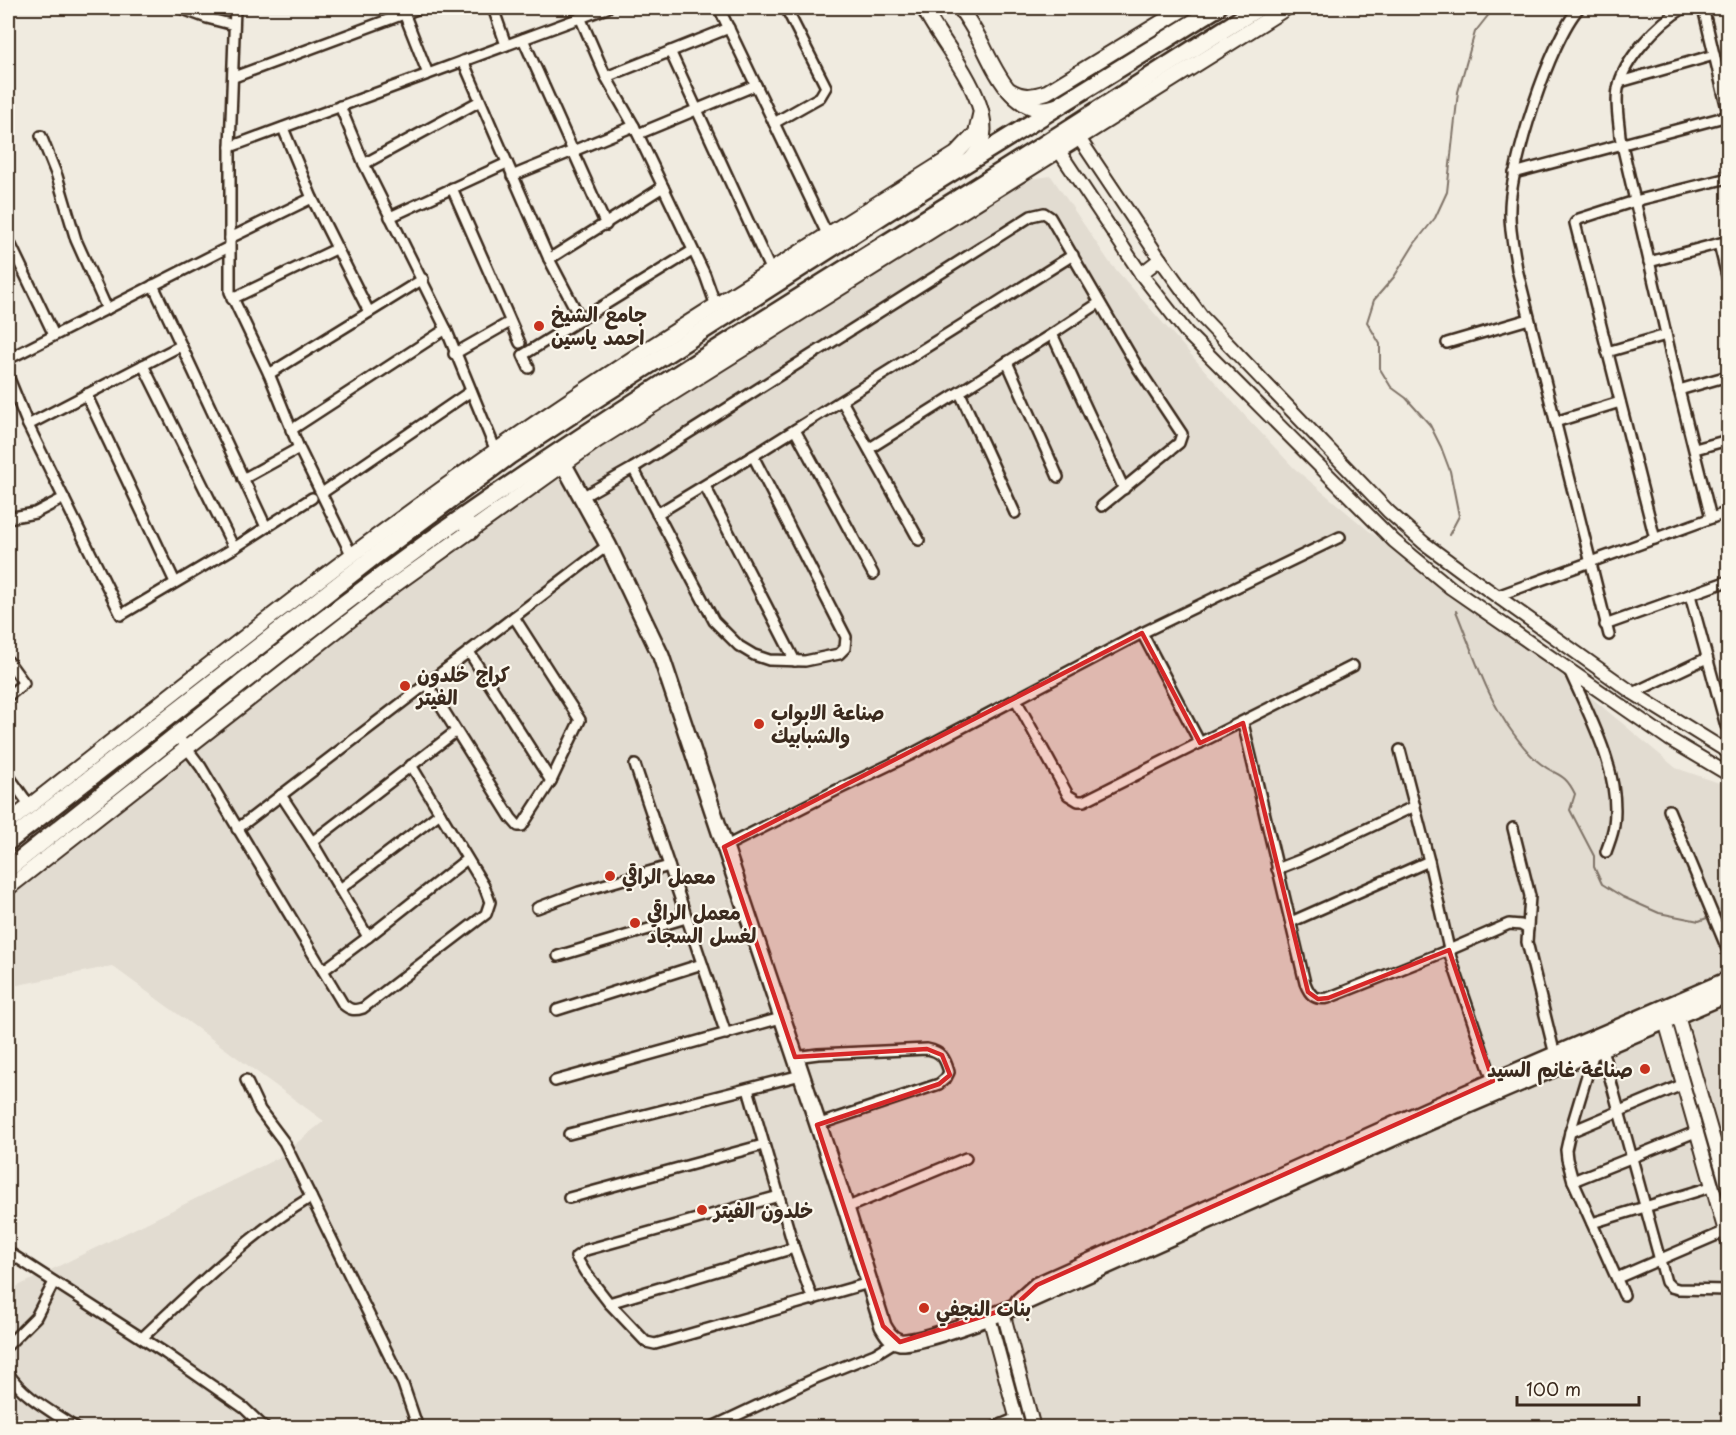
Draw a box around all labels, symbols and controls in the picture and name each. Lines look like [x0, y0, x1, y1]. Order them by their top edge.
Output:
place label: جامع الشيخ احمد ياسين [551, 299, 647, 352]
marker: جامع الشيخ احمد ياسين [532, 319, 546, 333]
place label: كراج خلدون الفيتر [415, 659, 510, 712]
marker: كراج خلدون الفيتر [398, 679, 412, 693]
place label: صناعة الابواب والشبابيك [771, 697, 885, 750]
marker: صناعة الابواب والشبابيك [752, 717, 766, 731]
place label: معمل الراقي [622, 861, 716, 892]
marker: معمل الراقي [603, 869, 617, 883]
place label: معمل الراقي لغسل السجاد [647, 897, 757, 950]
marker: معمل الراقي لغسل السجاد [628, 916, 642, 930]
place label: صناعة غانم السيد [1487, 1054, 1633, 1085]
marker: صناعة غانم السيد [1638, 1062, 1652, 1076]
place label: خلدون الفيتر [712, 1195, 813, 1225]
marker: خلدون الفيتر [695, 1203, 709, 1217]
place label: بنات النجفي [936, 1293, 1031, 1327]
marker: بنات النجفي [917, 1301, 931, 1315]
scale bar [1517, 1369, 1638, 1407]
text: 100 m [1526, 1375, 1581, 1402]

